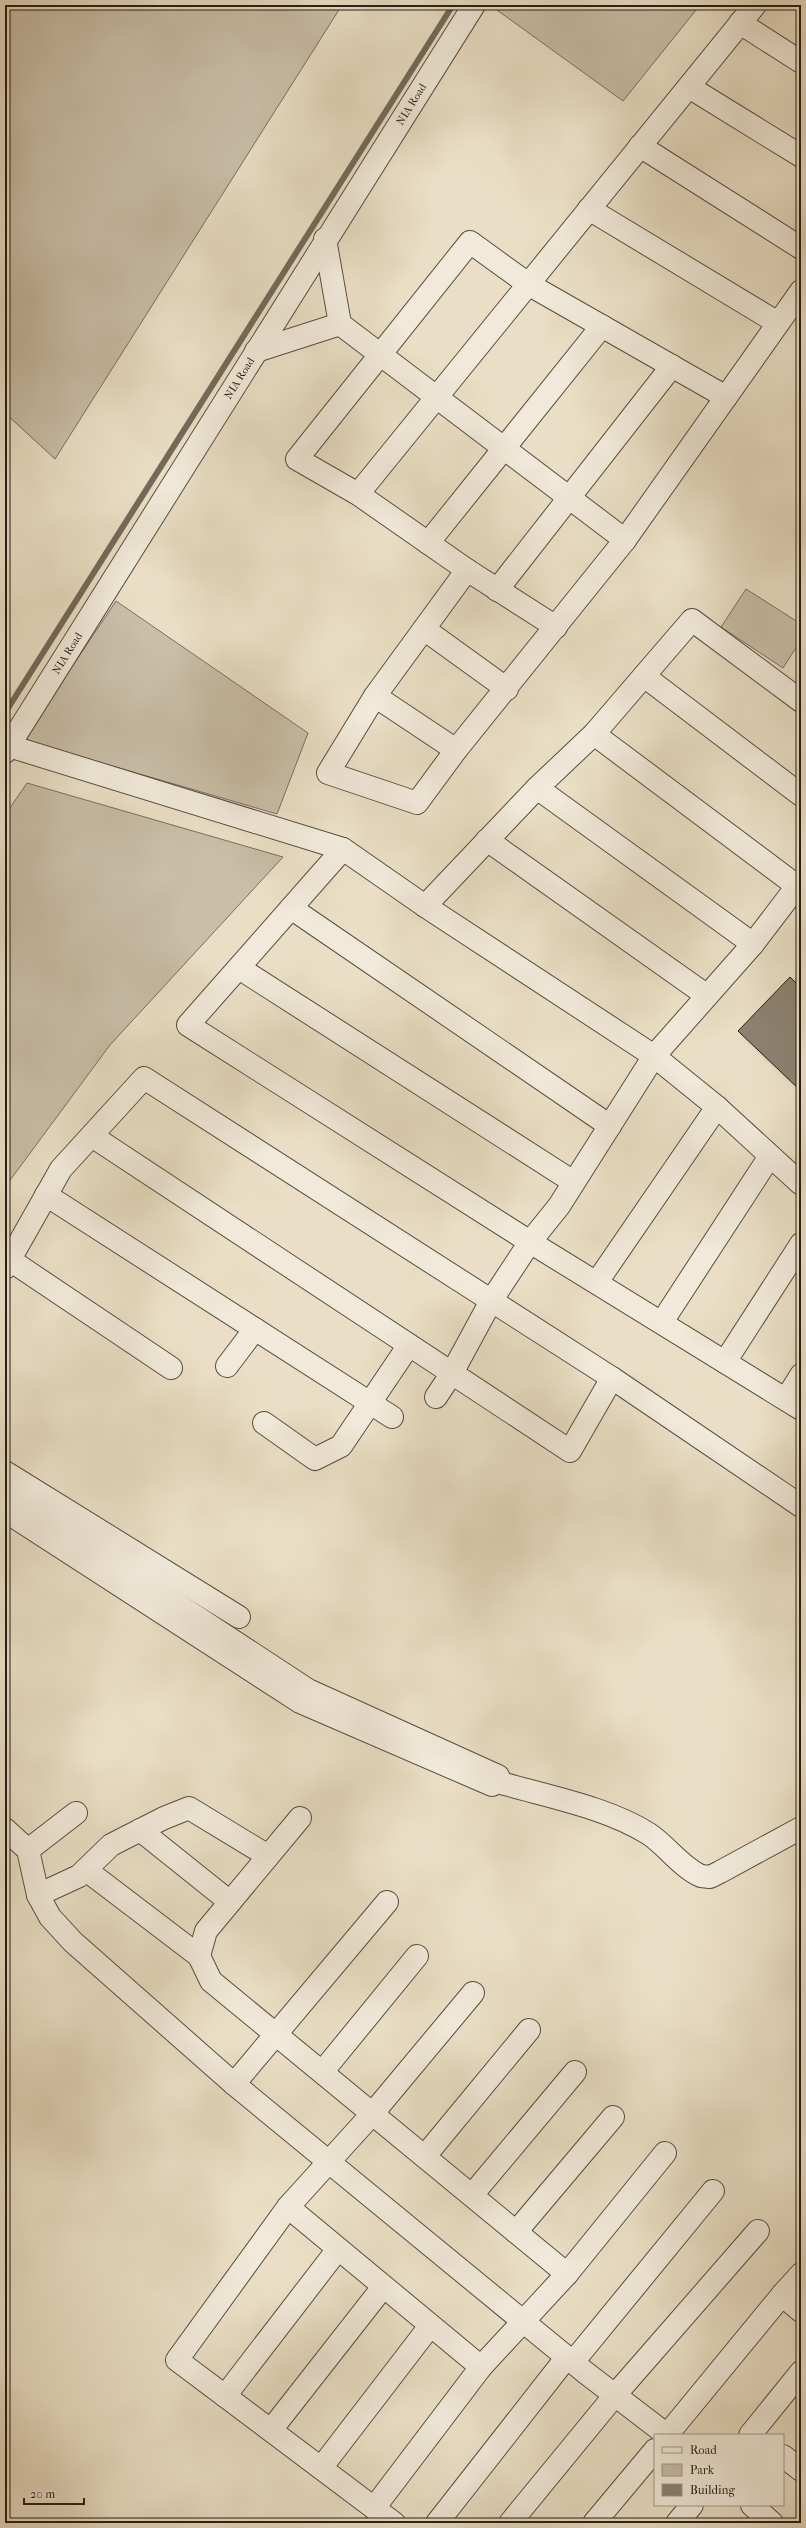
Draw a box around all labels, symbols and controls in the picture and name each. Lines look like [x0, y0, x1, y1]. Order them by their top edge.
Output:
street label: NIA Road [394, 80, 430, 127]
street label: NIA Road [222, 354, 258, 401]
street label: NIA Road [50, 629, 86, 676]
legend [654, 2434, 784, 2506]
text: Road [690, 2443, 717, 2457]
text: Park [690, 2463, 715, 2477]
scale bar [24, 2480, 84, 2506]
text: Building [690, 2483, 735, 2497]
text: 20 m [30, 2487, 55, 2501]

